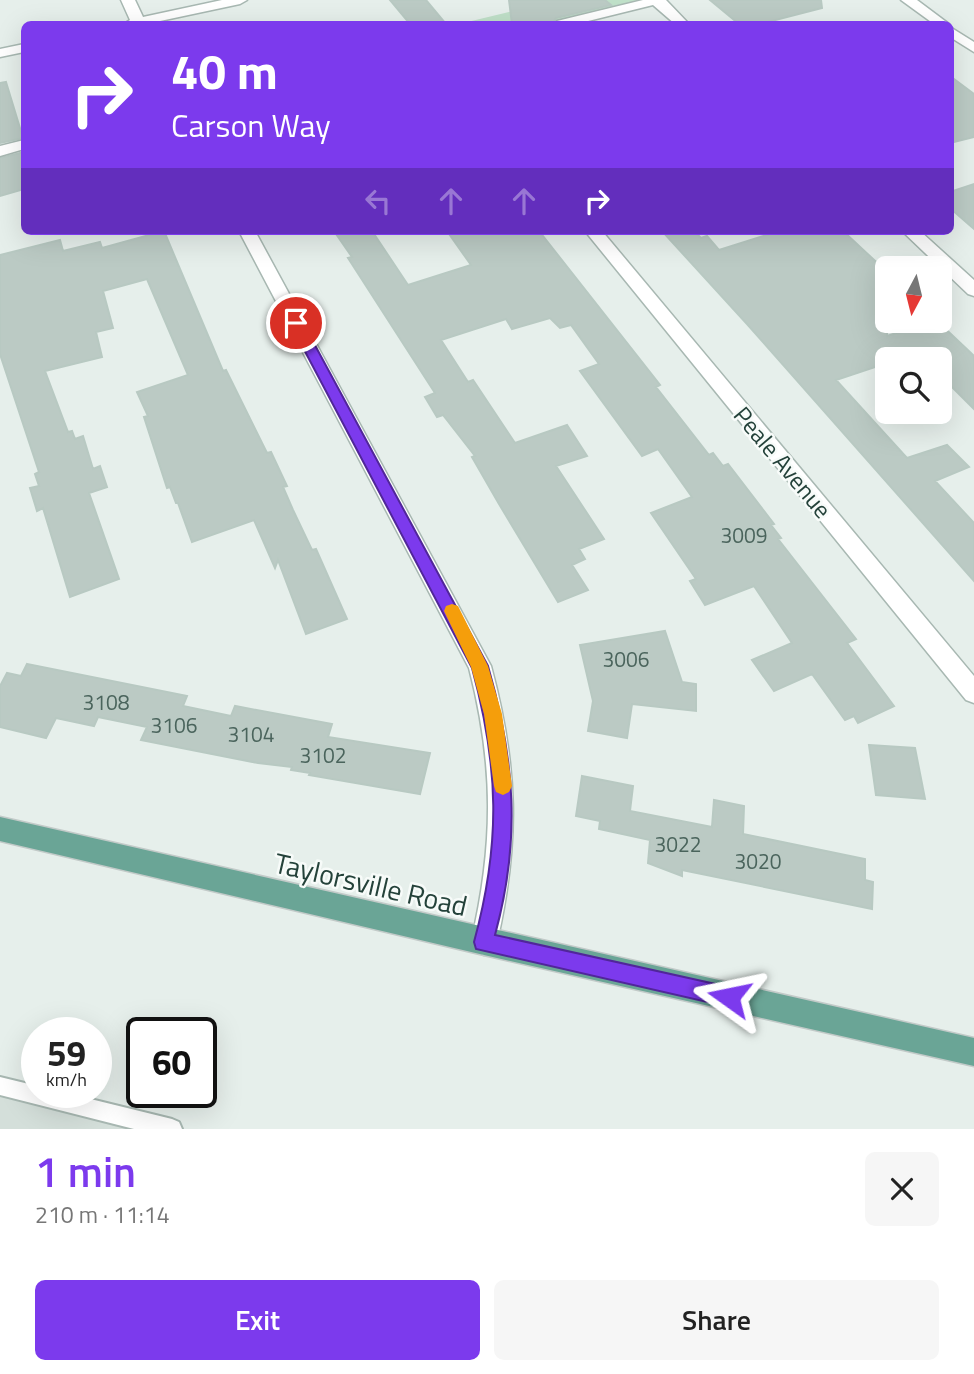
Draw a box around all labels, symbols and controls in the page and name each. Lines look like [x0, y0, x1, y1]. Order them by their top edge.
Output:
text: 40 m [171, 33, 278, 108]
icon: right [56, 49, 147, 140]
text: Carson Way [171, 101, 331, 149]
icon: left [359, 182, 397, 220]
icon: ahead [432, 182, 470, 220]
icon: ahead [505, 182, 543, 220]
icon: right [578, 182, 616, 220]
north arrow [875, 256, 952, 332]
map controls [875, 256, 952, 424]
pin [266, 293, 326, 353]
icon: arrive [277, 304, 315, 342]
button: search [875, 347, 952, 424]
street label: Peale Avenue [725, 398, 841, 526]
house number: 3009 [720, 519, 768, 551]
house number: 3006 [602, 643, 650, 675]
house number: 3108 [82, 686, 130, 718]
house number: 3106 [150, 709, 198, 741]
house number: 3104 [227, 718, 275, 750]
house number: 3102 [299, 739, 347, 771]
house number: 3022 [654, 828, 702, 860]
street label: Taylorsville Road [270, 841, 472, 927]
house number: 3020 [734, 845, 782, 877]
position arrow [692, 960, 766, 1034]
speed limit sign: 60 [126, 1017, 217, 1108]
text: 59 [47, 1026, 86, 1080]
text: km/h [46, 1066, 87, 1093]
text: 1 min [35, 1139, 136, 1203]
button: close [865, 1152, 939, 1226]
text: 210 m · 11:14 [35, 1197, 170, 1232]
button: Exit [35, 1280, 480, 1360]
button: Share [494, 1280, 939, 1360]

